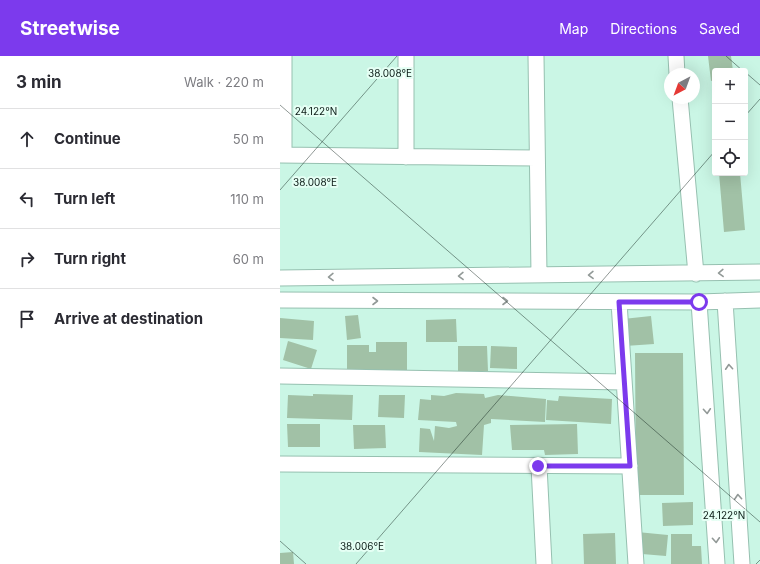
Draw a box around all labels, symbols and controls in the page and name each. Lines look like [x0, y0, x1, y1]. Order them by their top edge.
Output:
text: Streetwise [20, 17, 120, 40]
text: Map [559, 20, 588, 37]
text: Directions [610, 20, 677, 37]
text: Saved [699, 20, 740, 37]
text: 38.008°E [368, 67, 412, 79]
north arrow [664, 68, 700, 104]
map controls [712, 68, 748, 176]
button: + [712, 68, 748, 104]
text: 3 min [16, 72, 62, 92]
text: Walk · 220 m [184, 74, 264, 90]
button: − [712, 104, 748, 140]
text: 24.122°N [295, 105, 337, 117]
icon: ahead [16, 128, 38, 150]
text: Continue [54, 129, 121, 148]
text: 50 m [233, 131, 264, 147]
button: locate [712, 140, 748, 176]
text: 38.008°E [293, 176, 337, 188]
icon: left [16, 188, 38, 210]
text: Turn left [54, 189, 115, 208]
text: 110 m [230, 191, 264, 207]
icon: right [16, 248, 38, 270]
text: Turn right [54, 249, 126, 268]
text: 60 m [233, 251, 264, 267]
one-way arrow [718, 269, 724, 278]
one-way arrow [588, 271, 594, 279]
one-way arrow [458, 272, 464, 280]
one-way arrow [328, 273, 334, 281]
route start [690, 293, 708, 311]
one-way arrow [372, 297, 378, 305]
one-way arrow [502, 297, 508, 305]
icon: arrive [16, 308, 38, 330]
text: Arrive at destination [54, 309, 203, 328]
one-way arrow [725, 364, 734, 370]
one-way arrow [702, 408, 711, 414]
route end [529, 457, 547, 475]
one-way arrow [734, 494, 742, 500]
text: 24.122°N [703, 509, 745, 521]
one-way arrow [711, 537, 720, 543]
text: 38.006°E [340, 540, 384, 552]

